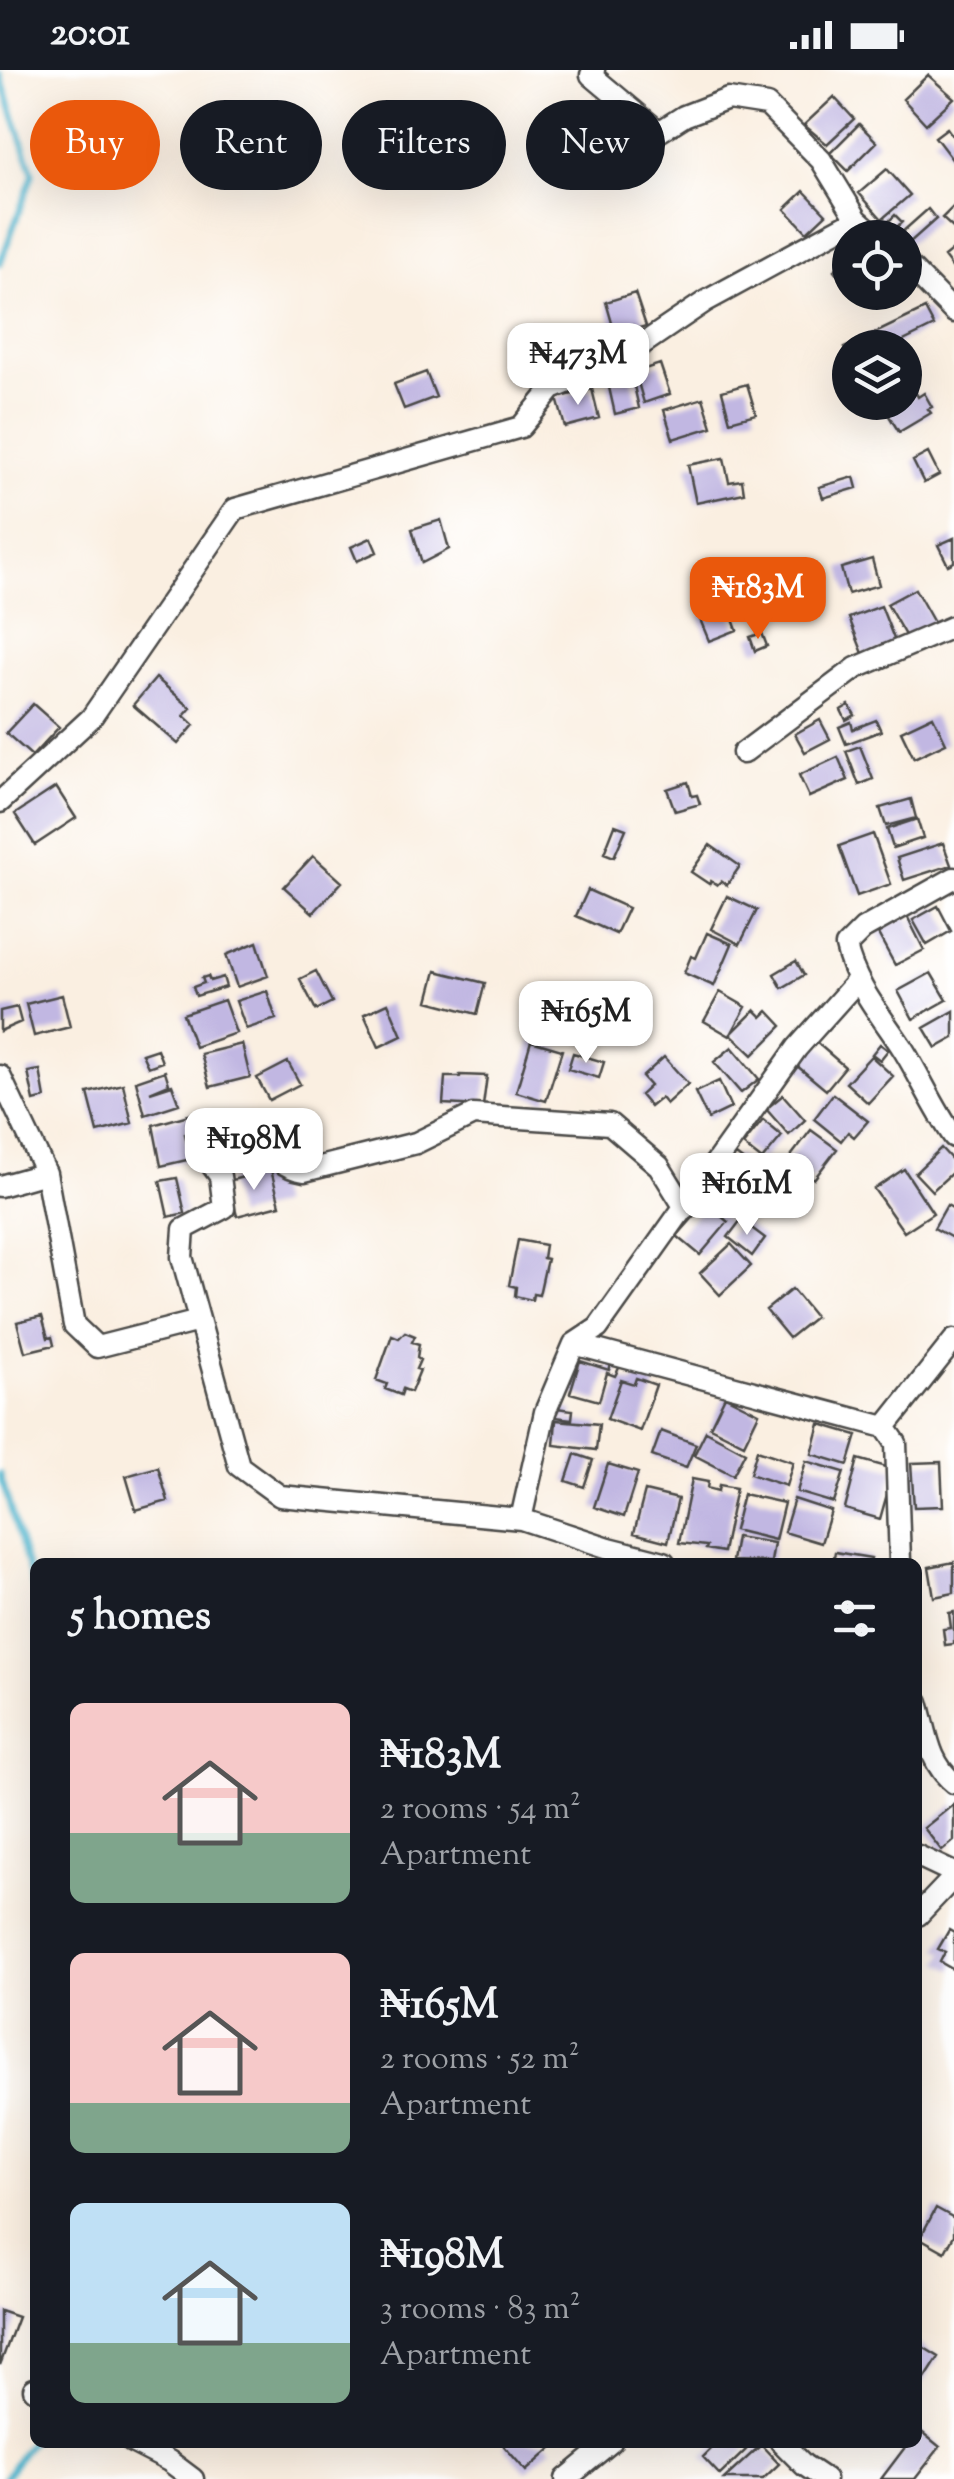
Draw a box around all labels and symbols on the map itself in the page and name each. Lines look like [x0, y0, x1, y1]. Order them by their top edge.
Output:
pin: ₦473M [508, 323, 648, 408]
pin: ₦183M [688, 557, 828, 642]
pin: ₦165M [516, 981, 656, 1066]
pin: ₦198M [184, 1108, 324, 1193]
pin: ₦161M [677, 1153, 817, 1238]

